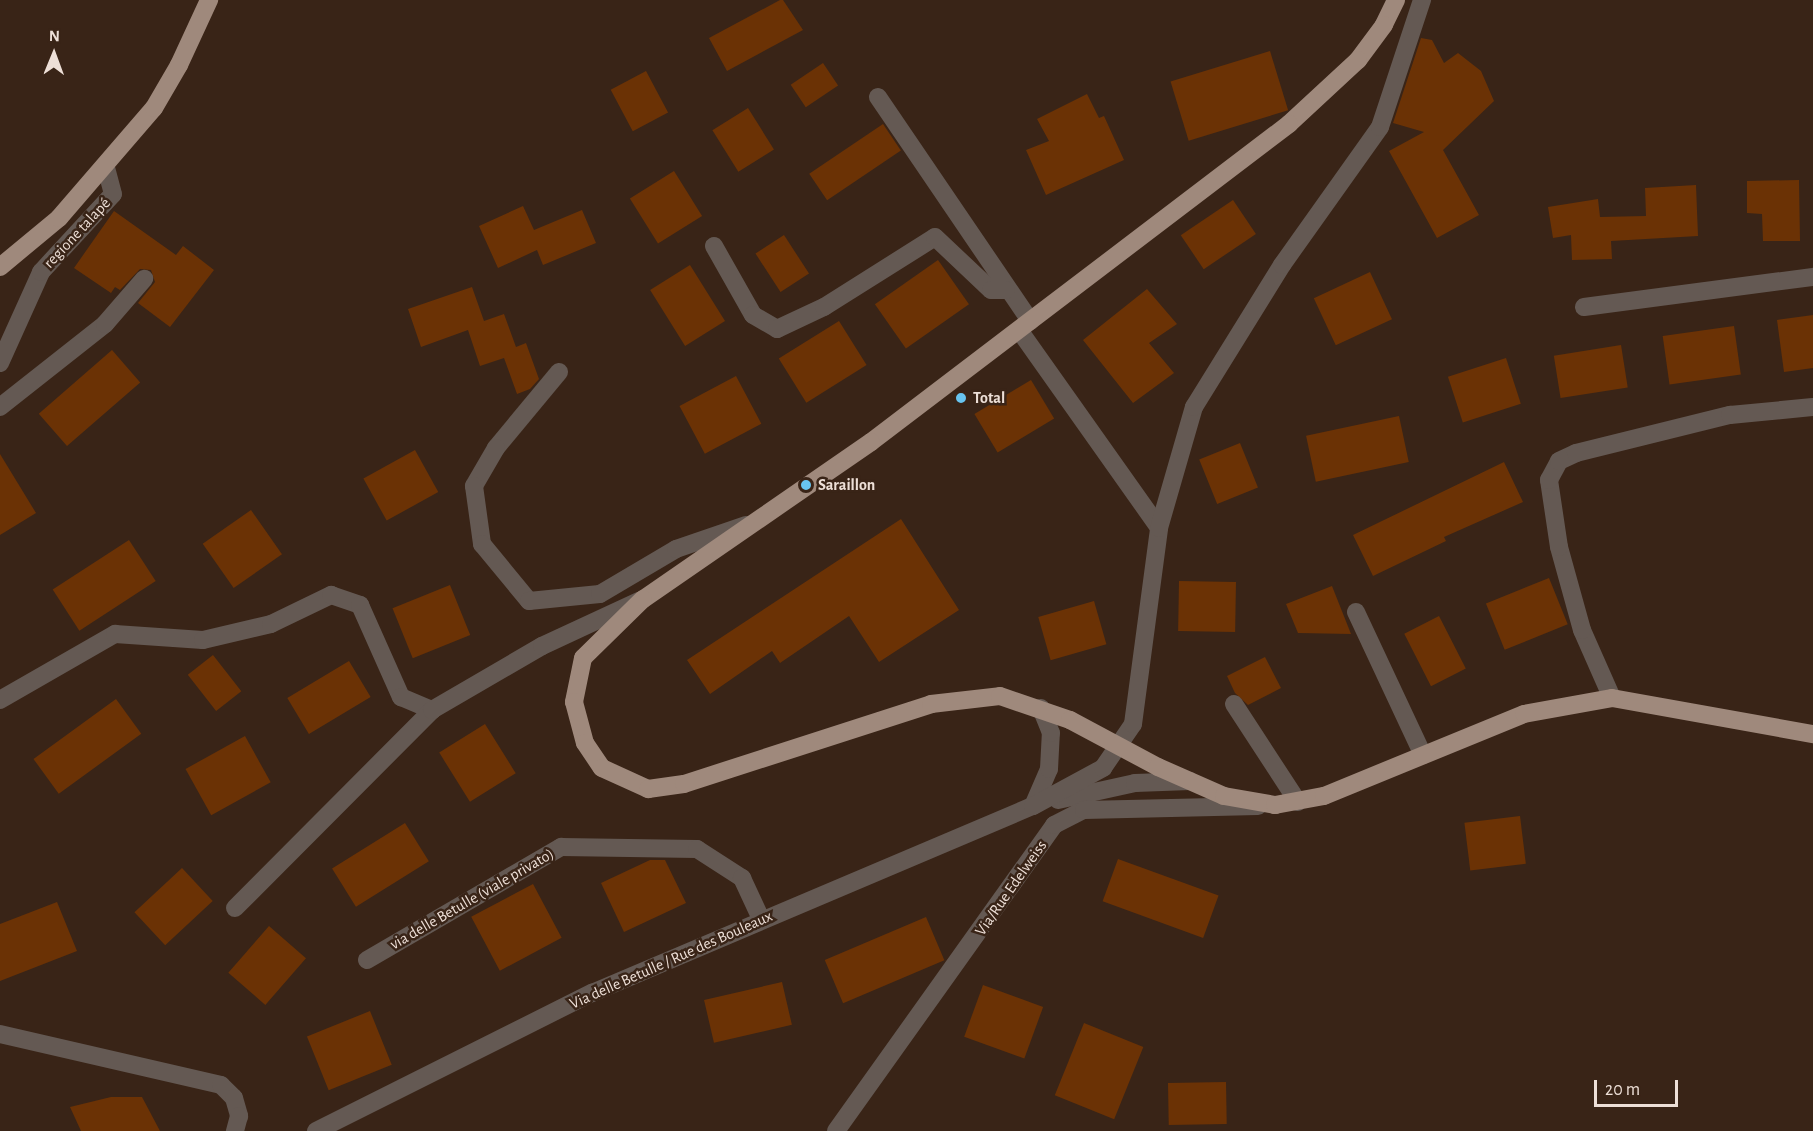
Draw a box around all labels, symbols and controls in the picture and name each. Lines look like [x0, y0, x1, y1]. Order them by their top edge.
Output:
north arrow [24, 24, 84, 84]
text: N [49, 28, 60, 44]
street label: regione talapé [40, 194, 114, 272]
place label: Total [973, 388, 1005, 408]
marker: Total [954, 391, 968, 405]
place label: Saraillon [818, 475, 875, 495]
marker: Saraillon [799, 478, 813, 492]
street label: Via/Rue Edelweiss [971, 837, 1051, 939]
street label: via delle Betulle (viale privato) [386, 844, 558, 954]
street label: Via delle Betulle / Rue des Bouleaux [567, 906, 775, 1014]
scale bar [1597, 1068, 1681, 1106]
text: 20 m [1605, 1081, 1640, 1099]

